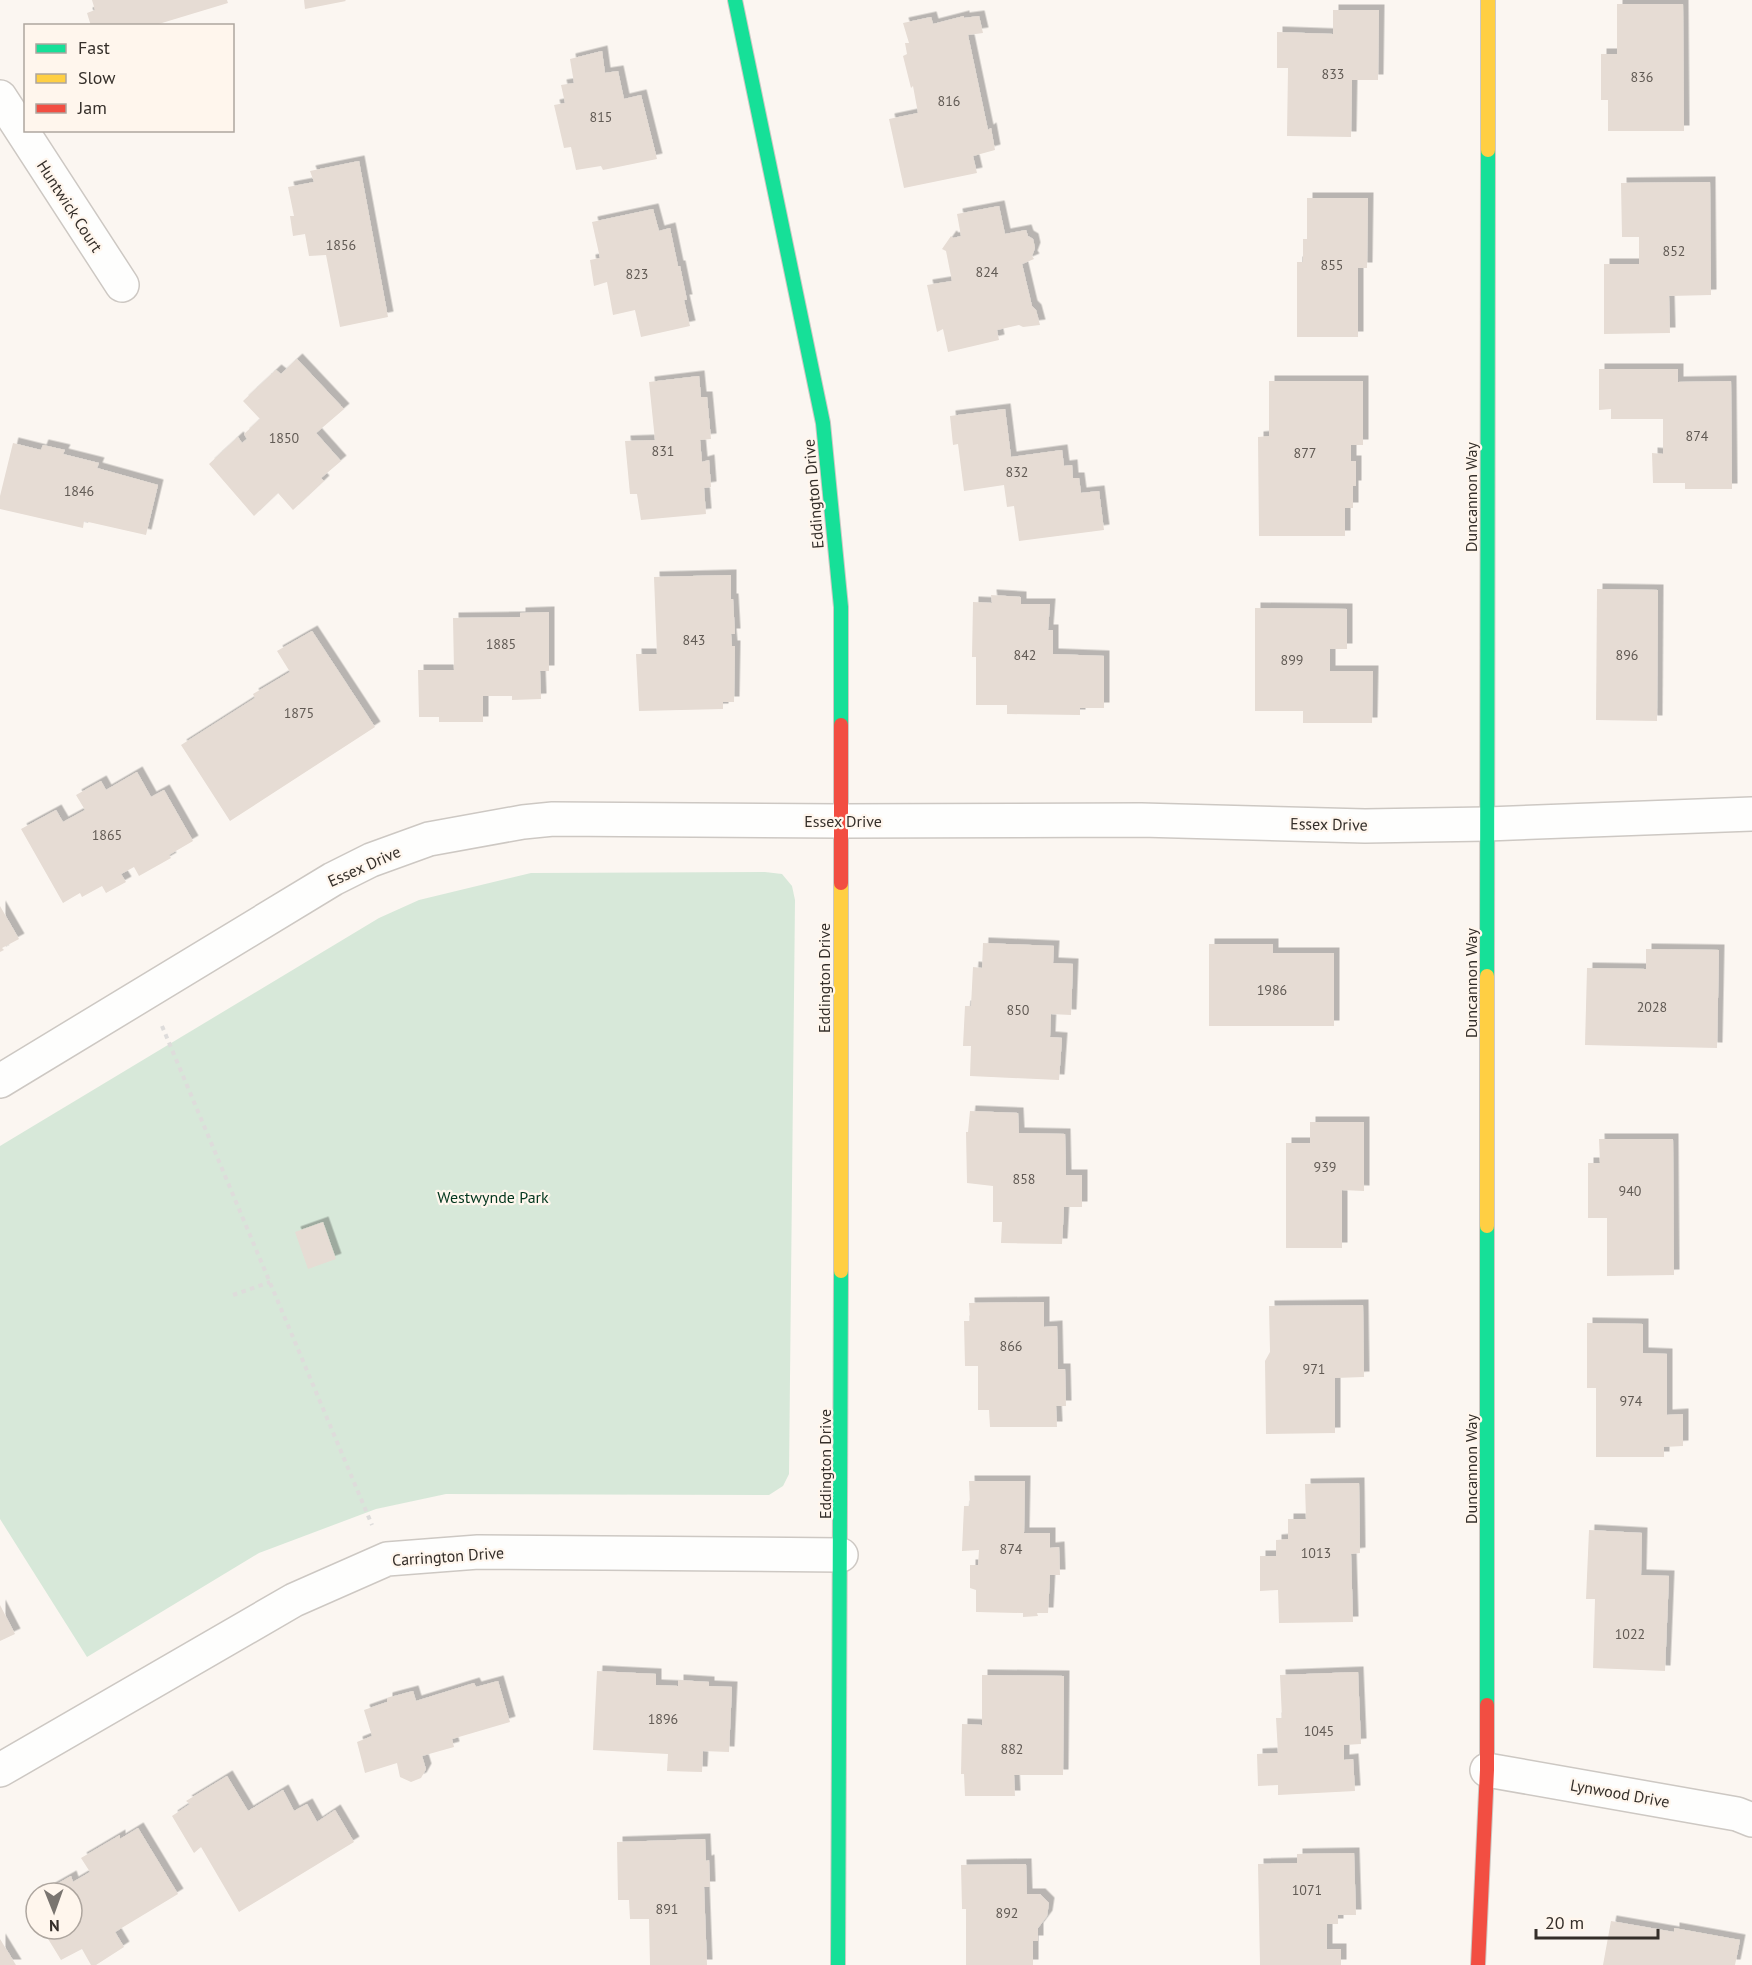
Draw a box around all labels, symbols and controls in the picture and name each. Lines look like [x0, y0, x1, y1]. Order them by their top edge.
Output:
legend [24, 24, 234, 132]
text: Fast [78, 36, 110, 59]
house number: 833 [1322, 65, 1344, 83]
text: Slow [78, 66, 116, 89]
house number: 836 [1631, 68, 1653, 86]
house number: 816 [938, 92, 960, 110]
text: Jam [77, 96, 107, 119]
house number: 815 [590, 108, 612, 126]
street label: Huntwick Court [33, 156, 107, 256]
house number: 1856 [326, 236, 356, 254]
house number: 852 [1663, 242, 1685, 260]
house number: 855 [1321, 256, 1343, 274]
house number: 824 [976, 263, 999, 281]
house number: 823 [626, 265, 648, 283]
house number: 874 [1686, 427, 1709, 445]
house number: 1850 [269, 429, 300, 447]
street label: Eddington Drive [798, 438, 828, 550]
house number: 831 [652, 442, 674, 460]
street label: Duncannon Way [1461, 442, 1481, 552]
house number: 877 [1294, 444, 1316, 462]
house number: 832 [1006, 463, 1028, 481]
house number: 1846 [64, 482, 94, 500]
house number: 843 [683, 631, 705, 649]
house number: 1885 [486, 635, 516, 653]
house number: 842 [1014, 646, 1036, 664]
house number: 896 [1616, 646, 1638, 664]
house number: 899 [1281, 651, 1303, 669]
house number: 1875 [284, 704, 314, 722]
street label: Essex Drive [804, 811, 882, 831]
street label: Essex Drive [1290, 813, 1368, 835]
house number: 1865 [92, 826, 122, 844]
street label: Essex Drive [324, 841, 404, 891]
street label: Eddington Drive [814, 923, 834, 1033]
street label: Duncannon Way [1461, 928, 1481, 1038]
house number: 1986 [1257, 981, 1287, 999]
house number: 2028 [1637, 998, 1667, 1016]
house number: 850 [1007, 1001, 1030, 1019]
house number: 939 [1314, 1158, 1336, 1176]
house number: 858 [1013, 1170, 1035, 1188]
house number: 940 [1619, 1182, 1642, 1200]
park label: Westwynde Park [437, 1187, 549, 1207]
house number: 866 [1000, 1337, 1022, 1355]
house number: 971 [1303, 1360, 1325, 1378]
house number: 974 [1620, 1392, 1643, 1410]
street label: Eddington Drive [815, 1409, 835, 1519]
street label: Duncannon Way [1461, 1414, 1481, 1524]
house number: 874 [1000, 1540, 1023, 1558]
street label: Carrington Drive [391, 1542, 505, 1570]
house number: 1013 [1301, 1544, 1331, 1562]
house number: 1022 [1615, 1625, 1645, 1643]
house number: 1896 [648, 1710, 678, 1728]
house number: 1045 [1304, 1722, 1334, 1740]
house number: 882 [1001, 1740, 1023, 1758]
street label: Lynwood Drive [1569, 1774, 1671, 1812]
north arrow [24, 1881, 84, 1941]
house number: 1071 [1292, 1881, 1322, 1899]
house number: 891 [656, 1900, 678, 1918]
scale bar [1536, 1902, 1658, 1940]
house number: 892 [996, 1904, 1018, 1922]
text: 20 m [1545, 1911, 1584, 1934]
text: N [49, 1916, 60, 1936]

